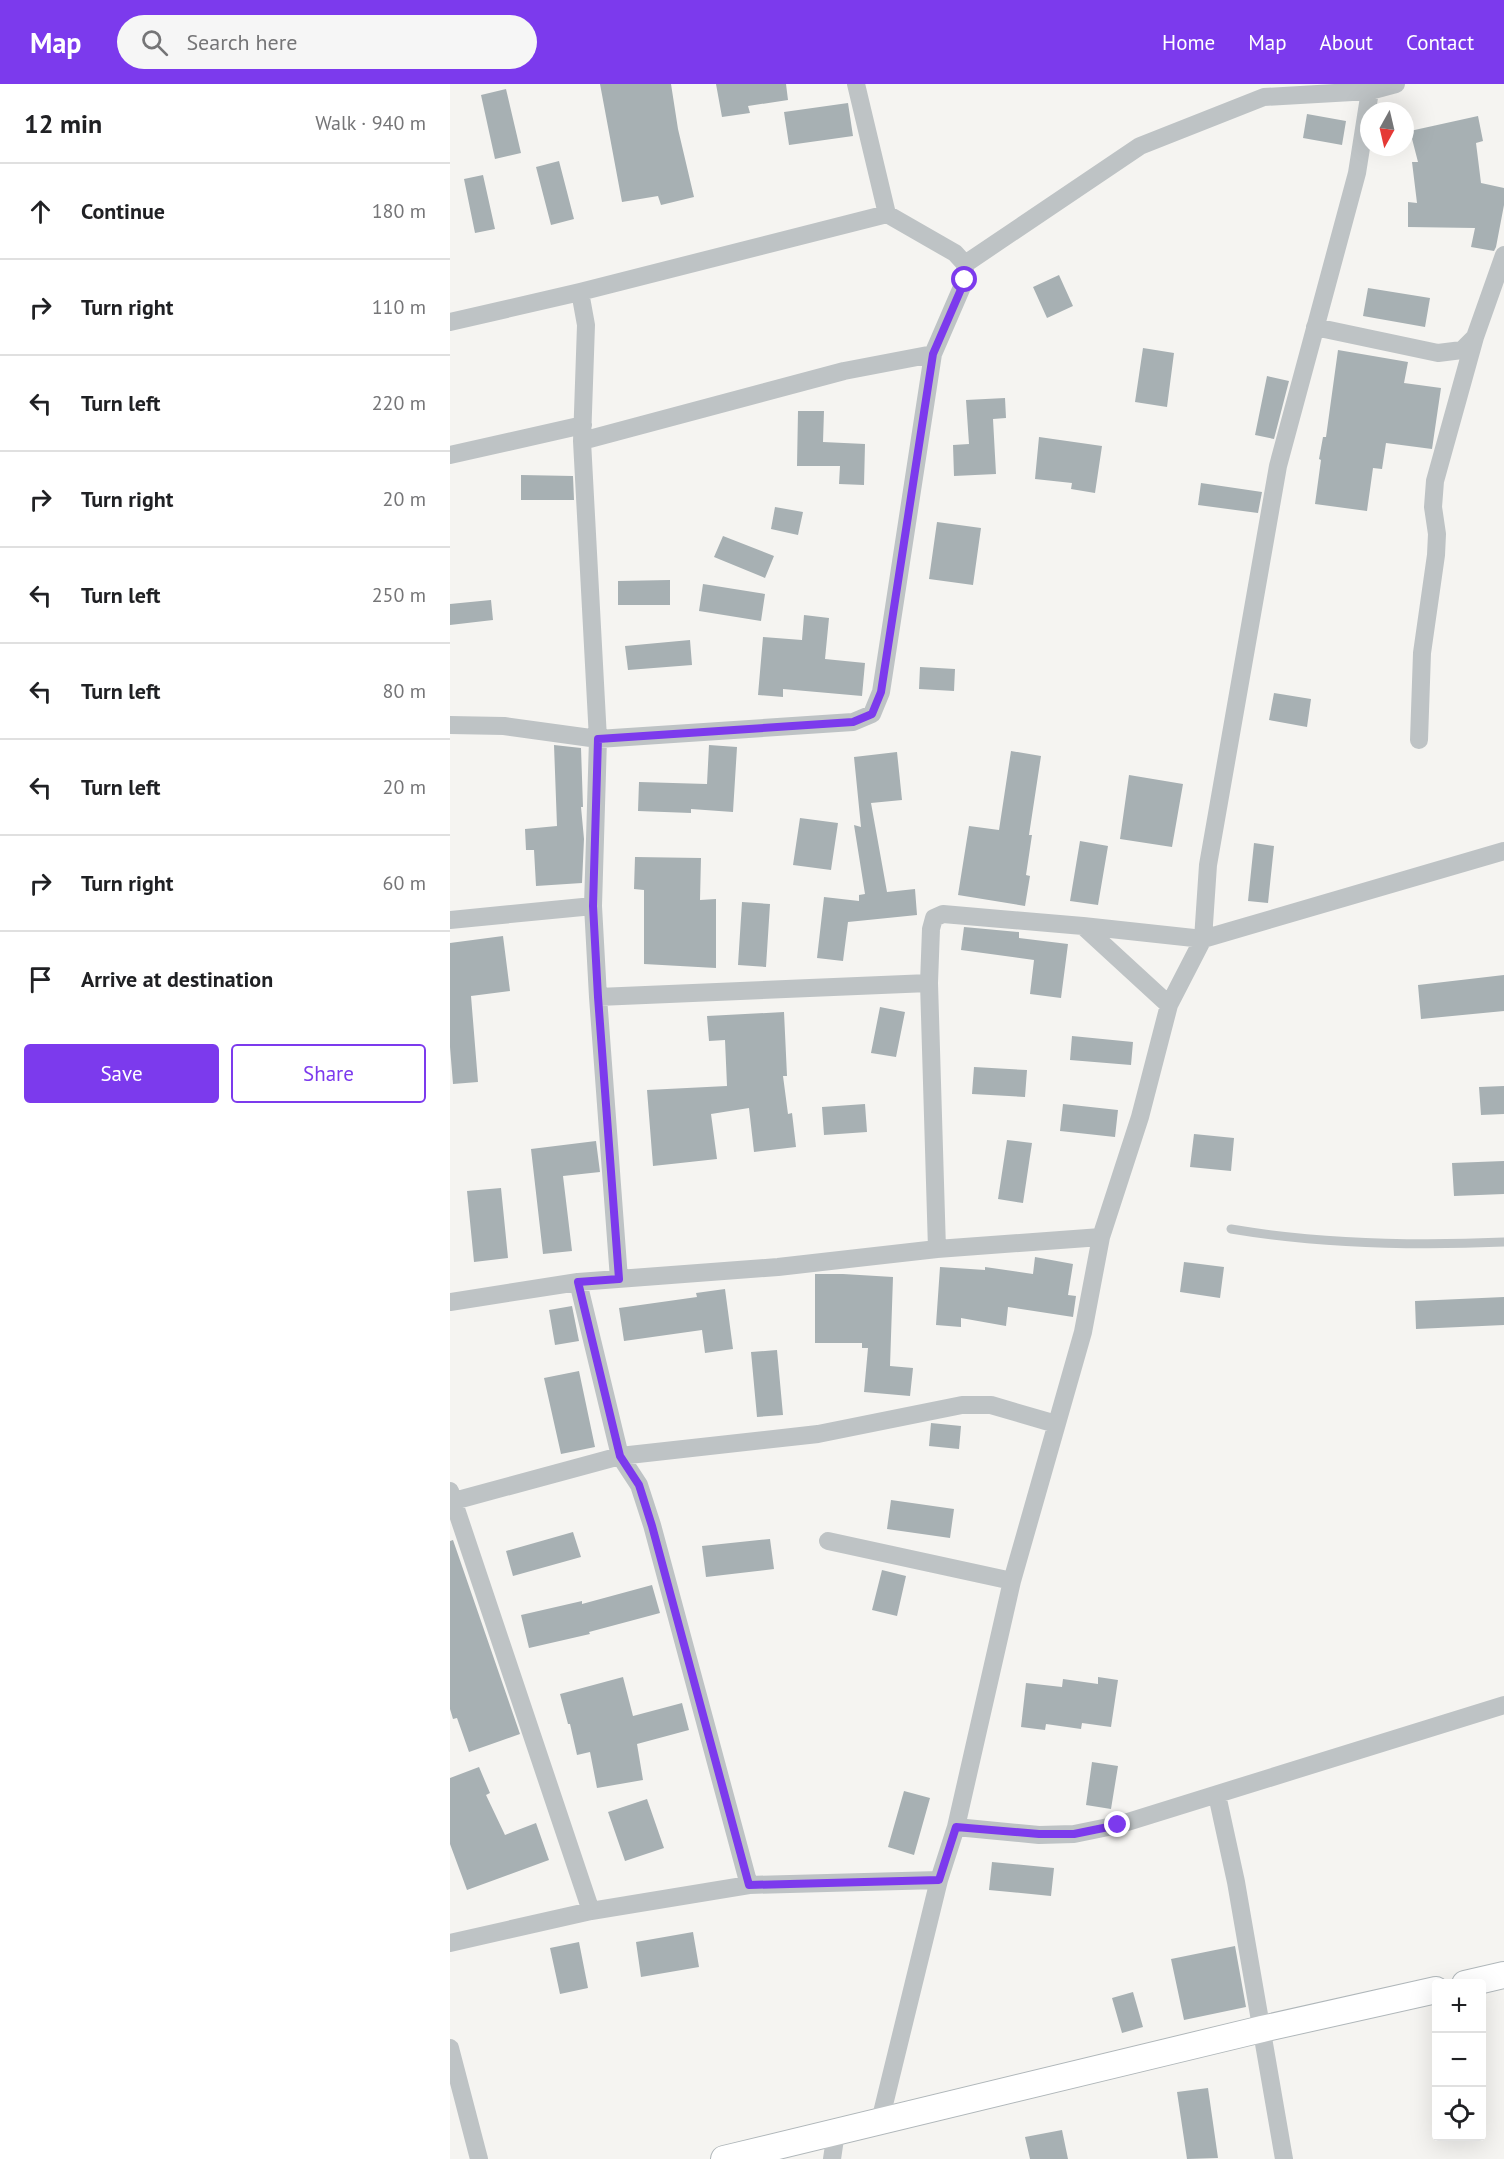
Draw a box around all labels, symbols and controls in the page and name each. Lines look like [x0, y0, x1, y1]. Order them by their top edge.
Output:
search box [117, 15, 537, 69]
text: Map [30, 24, 81, 61]
icon: search [138, 26, 171, 59]
text: Search here [186, 28, 297, 56]
text: Home [1162, 29, 1215, 56]
text: Map [1248, 29, 1287, 56]
text: About [1320, 29, 1373, 56]
text: Contact [1406, 29, 1474, 56]
north arrow [1360, 102, 1414, 156]
text: 12 min [24, 107, 102, 140]
text: Walk · 940 m [315, 110, 426, 136]
icon: ahead [24, 195, 57, 228]
text: Continue [81, 197, 165, 225]
text: 180 m [372, 198, 426, 224]
route start [951, 266, 977, 292]
icon: right [24, 291, 57, 324]
text: Turn right [81, 293, 173, 321]
text: 110 m [372, 294, 426, 320]
icon: left [24, 387, 57, 420]
text: Turn left [81, 389, 161, 417]
text: 220 m [372, 390, 426, 416]
icon: right [24, 483, 57, 516]
text: Turn right [81, 485, 173, 513]
text: 20 m [383, 486, 426, 512]
icon: left [24, 579, 57, 612]
text: Turn left [81, 581, 161, 609]
text: 250 m [372, 582, 426, 608]
icon: left [24, 675, 57, 708]
text: Turn left [81, 677, 161, 705]
text: 80 m [383, 678, 426, 704]
icon: left [24, 771, 57, 804]
text: Turn left [81, 773, 161, 801]
text: 20 m [383, 774, 426, 800]
icon: right [24, 867, 57, 900]
text: Turn right [81, 869, 173, 897]
text: 60 m [383, 870, 426, 896]
icon: arrive [24, 963, 57, 996]
text: Arrive at destination [81, 965, 273, 993]
button: Save [24, 1044, 219, 1103]
button: Share [231, 1044, 426, 1103]
route end [1104, 1811, 1130, 1837]
map controls [1432, 1979, 1486, 2141]
button: + [1432, 1979, 1486, 2033]
button: − [1432, 2033, 1486, 2087]
button: locate [1432, 2087, 1486, 2141]

